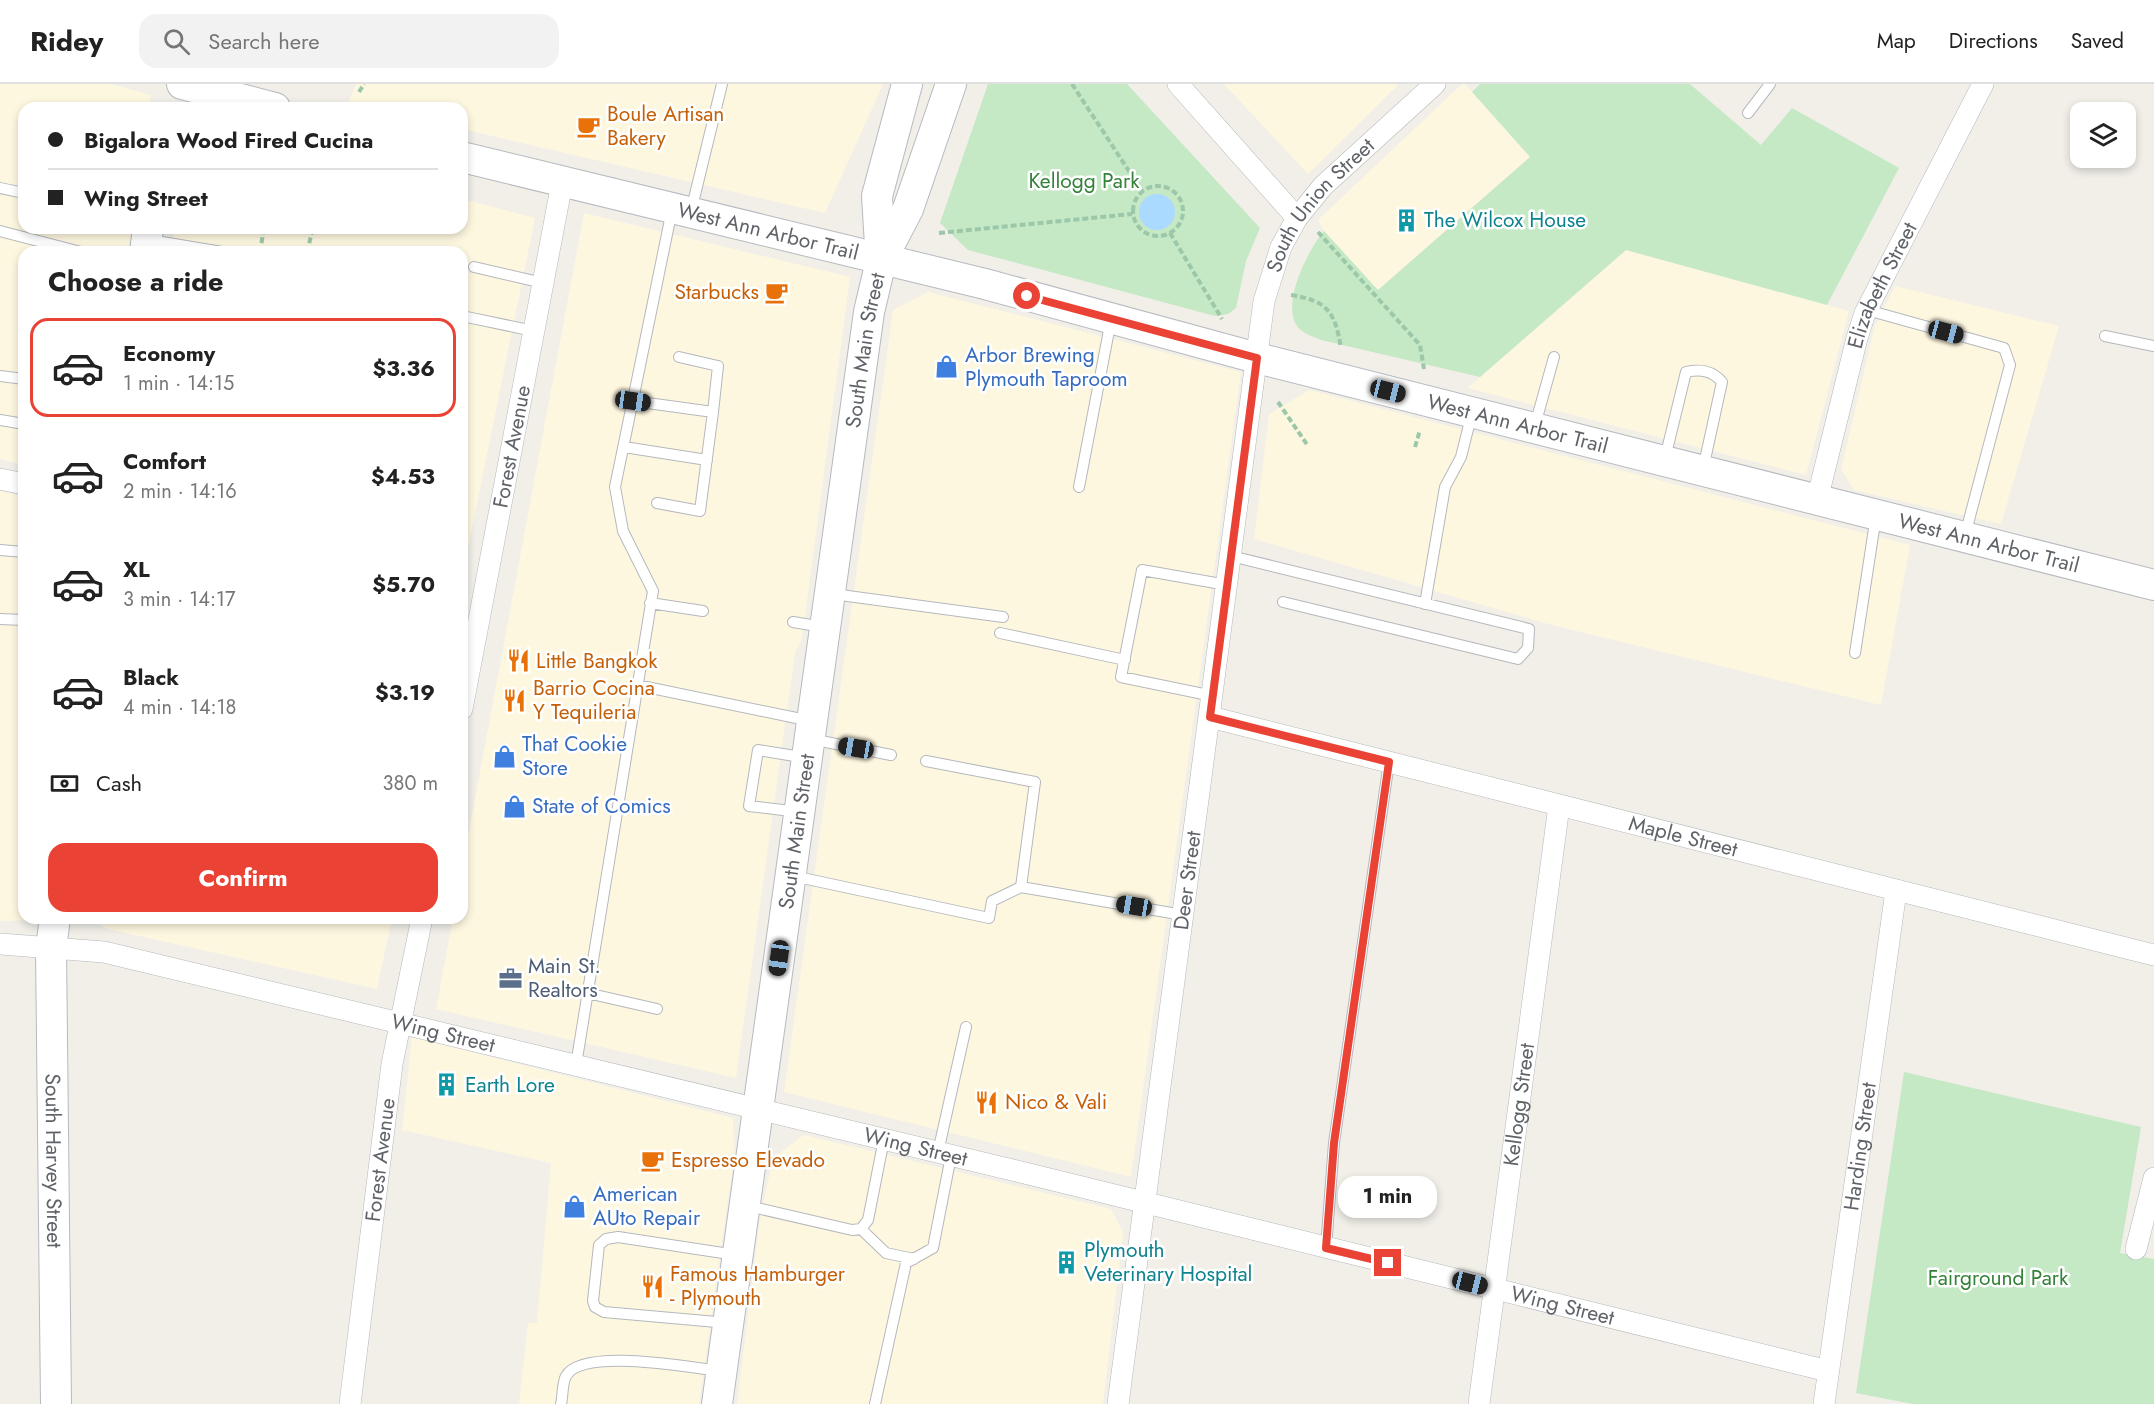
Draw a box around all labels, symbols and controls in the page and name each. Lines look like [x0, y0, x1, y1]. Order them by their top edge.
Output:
search box [139, 14, 559, 68]
text: Ridey [30, 21, 103, 62]
icon: search [160, 25, 193, 58]
text: Search here [208, 25, 320, 57]
text: Map [1877, 26, 1916, 56]
text: Directions [1949, 26, 2038, 56]
text: Saved [2071, 26, 2124, 56]
place label: Boule Artisan Bakery [607, 99, 724, 153]
map controls [2070, 102, 2136, 168]
button: layers [2070, 102, 2136, 168]
cafe icon: Boule Artisan Bakery [576, 113, 602, 139]
text: Bigalora Wood Fired Cucina [84, 124, 373, 156]
street label: South Union Street [1259, 131, 1381, 276]
park label: Kellogg Park [1029, 166, 1140, 196]
text: Wing Street [84, 182, 208, 214]
street label: West Ann Arbor Trail [674, 195, 862, 268]
place label: The Wilcox House [1424, 205, 1586, 235]
building icon: The Wilcox House [1393, 207, 1419, 233]
street label: Elizabeth Street [1840, 217, 1924, 352]
text: Choose a ride [48, 262, 223, 301]
street label: South Main Street [838, 270, 893, 430]
place label: Starbucks [674, 277, 759, 307]
cafe icon: Starbucks [764, 279, 790, 305]
route start [1013, 282, 1040, 309]
car [1926, 319, 1966, 345]
text: Economy [123, 337, 215, 369]
place label: Arbor Brewing Plymouth Taproom [965, 340, 1128, 394]
icon: car [51, 341, 105, 395]
text: $3.36 [373, 352, 435, 384]
shop icon: Arbor Brewing Plymouth Taproom [934, 354, 960, 380]
text: 1 min · 14:15 [123, 369, 234, 398]
car [1368, 378, 1408, 404]
street label: Forest Avenue [486, 383, 538, 511]
street label: West Ann Arbor Trail [1424, 387, 1611, 461]
car [614, 390, 652, 412]
text: Comfort [123, 445, 206, 477]
icon: car [51, 449, 105, 503]
text: $4.53 [371, 460, 435, 492]
text: 2 min · 14:16 [123, 477, 237, 506]
street label: West Ann Arbor Trail [1895, 506, 2083, 581]
text: XL [123, 553, 150, 585]
icon: car [51, 557, 105, 611]
text: $5.70 [372, 568, 435, 600]
text: 3 min · 14:17 [123, 585, 235, 614]
place label: Little Bangkok [536, 646, 658, 676]
restaurant icon: Little Bangkok [505, 648, 531, 674]
text: Black [123, 661, 179, 693]
icon: car [51, 665, 105, 719]
place label: Barrio Cocina Y Tequileria [533, 673, 655, 727]
text: $3.19 [375, 676, 435, 708]
restaurant icon: Barrio Cocina Y Tequileria [502, 687, 528, 713]
text: 4 min · 14:18 [123, 693, 237, 722]
place label: That Cookie Store [522, 729, 627, 783]
car [837, 736, 875, 760]
shop icon: That Cookie Store [491, 743, 517, 769]
street label: South Main Street [771, 752, 822, 911]
icon: cash [48, 767, 81, 800]
text: Cash [96, 767, 142, 799]
text: 380 m [383, 769, 438, 798]
place label: State of Comics [532, 791, 671, 821]
shop icon: State of Comics [501, 793, 527, 819]
street label: Maple Street [1626, 808, 1741, 864]
street label: Deer Street [1166, 829, 1209, 932]
button: Confirm [48, 843, 438, 912]
car [1115, 894, 1153, 918]
car [768, 939, 790, 977]
place label: Main St. Realtors [528, 951, 601, 1005]
office icon: Main St. Realtors [497, 965, 523, 991]
street label: Wing Street [388, 1006, 498, 1060]
street label: Kellogg Street [1496, 1041, 1542, 1168]
place label: Earth Lore [465, 1070, 555, 1100]
building icon: Earth Lore [434, 1072, 460, 1098]
street label: South Harvey Street [37, 1073, 69, 1248]
street label: Harding Street [1836, 1080, 1884, 1213]
place label: Nico & Vali [1005, 1087, 1107, 1117]
restaurant icon: Nico & Vali [974, 1089, 1000, 1115]
street label: Forest Avenue [358, 1096, 403, 1223]
street label: Wing Street [861, 1120, 971, 1174]
place label: Espresso Elevado [671, 1145, 825, 1175]
cafe icon: Espresso Elevado [640, 1147, 666, 1173]
callout: 1 min [1338, 1176, 1438, 1218]
place label: American AUto Repair [593, 1179, 701, 1233]
text: 1 min [1363, 1182, 1412, 1211]
shop icon: American AUto Repair [562, 1193, 588, 1219]
place label: Plymouth Veterinary Hospital [1084, 1235, 1252, 1289]
building icon: Plymouth Veterinary Hospital [1053, 1249, 1079, 1275]
route end [1374, 1249, 1401, 1276]
place label: Famous Hamburger - Plymouth [670, 1259, 846, 1313]
park label: Fairground Park [1928, 1263, 2069, 1293]
car [1450, 1270, 1490, 1296]
restaurant icon: Famous Hamburger - Plymouth [639, 1273, 665, 1299]
street label: Wing Street [1508, 1278, 1617, 1333]

